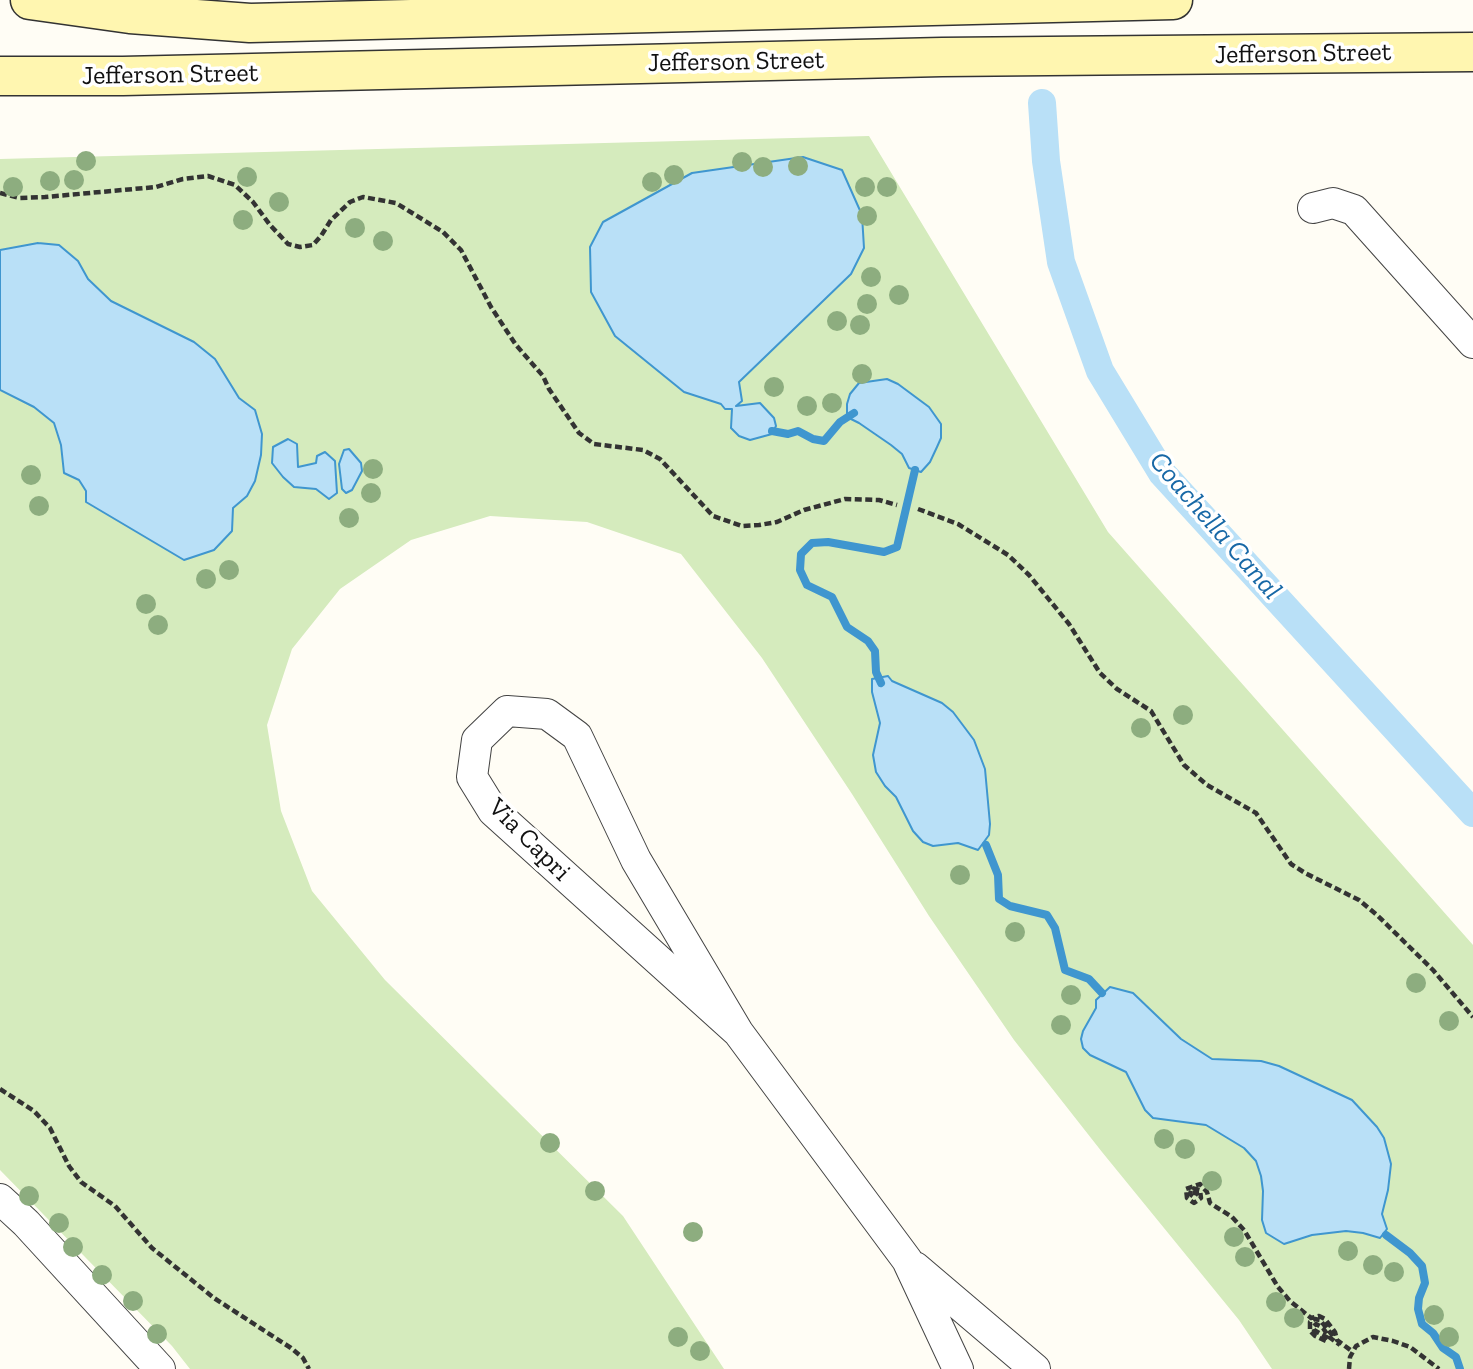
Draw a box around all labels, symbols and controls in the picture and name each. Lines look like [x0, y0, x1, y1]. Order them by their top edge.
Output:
street label: Jefferson Street [1215, 37, 1391, 71]
street label: Jefferson Street [648, 45, 824, 79]
street label: Jefferson Street [82, 58, 258, 92]
water label: Coachella Canal [1142, 445, 1288, 607]
street label: Via Capri [481, 792, 577, 888]

